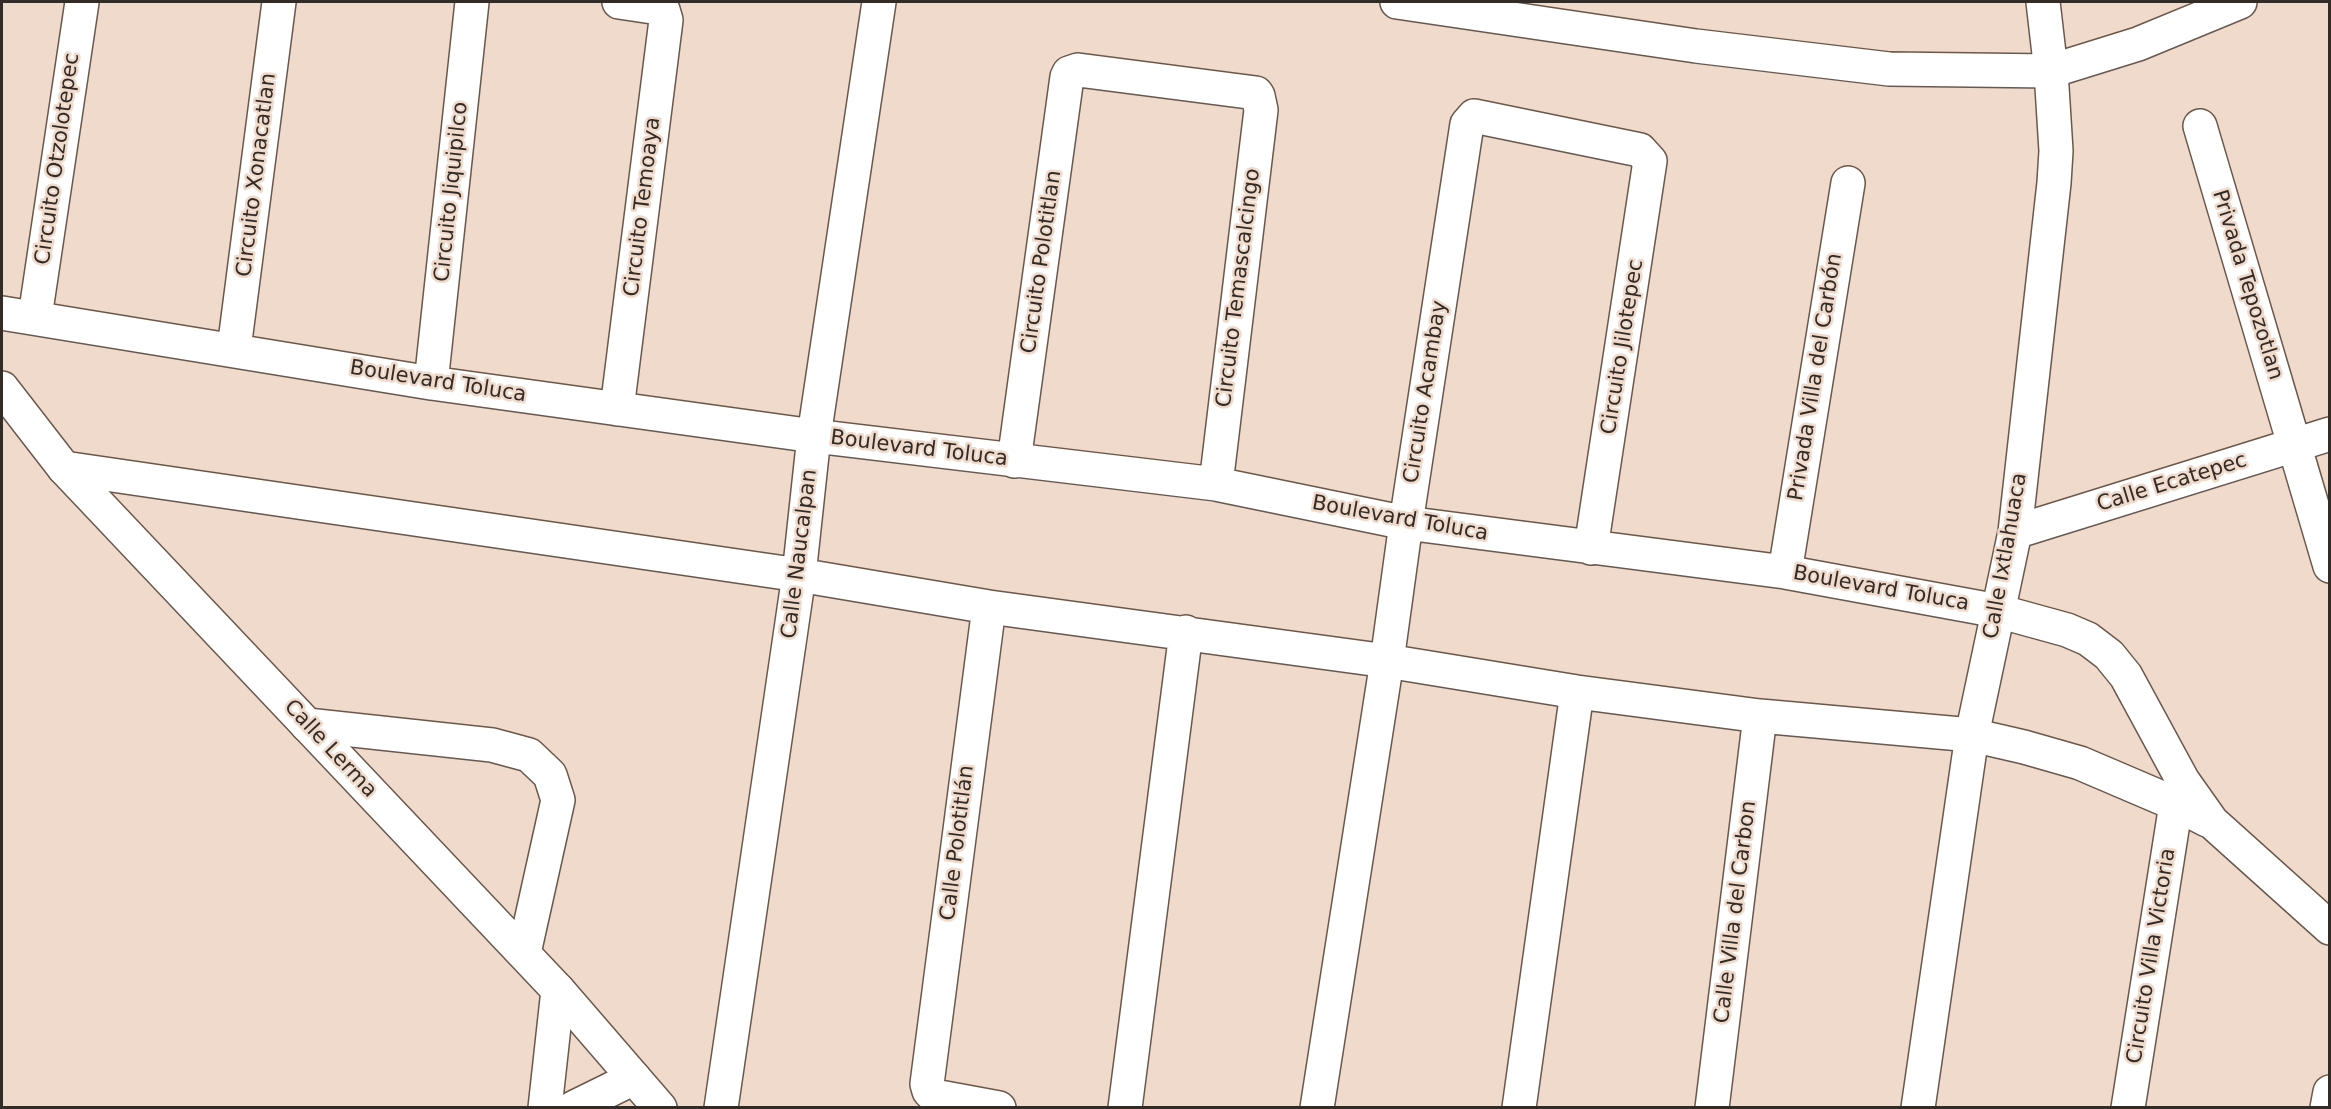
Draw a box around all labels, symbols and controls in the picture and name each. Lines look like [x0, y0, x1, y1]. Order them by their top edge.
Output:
street label: Circuito Otzolotepec [31, 52, 85, 266]
street label: Circuito Xonacatlan [232, 72, 282, 278]
street label: Circuito Jiquipilco [430, 101, 474, 283]
street label: Circuito Temoaya [619, 116, 667, 298]
street label: Circuito Temascalcingo [1212, 167, 1266, 409]
street label: Circuito Polotitlan [1017, 169, 1067, 355]
street label: Privada Tepozotlan [2206, 187, 2288, 383]
street label: Privada Villa del Carbón [1784, 251, 1848, 503]
street label: Circuito Jilotepec [1597, 258, 1649, 436]
street label: Circuito Acambay [1399, 299, 1453, 485]
street label: Boulevard Toluca [348, 356, 528, 408]
street label: Boulevard Toluca [829, 426, 1009, 472]
street label: Calle Ecatepec [2094, 448, 2250, 518]
street label: Calle Naucalpan [777, 468, 823, 640]
street label: Calle Ixtlahuaca [1979, 471, 2033, 641]
street label: Boulevard Toluca [1310, 491, 1490, 547]
street label: Boulevard Toluca [1791, 561, 1971, 617]
street label: Calle Lerma [278, 695, 382, 803]
street label: Calle Polotitlán [936, 764, 980, 922]
street label: Calle Villa del Carbon [1710, 799, 1762, 1025]
street label: Circuito Villa Victoria [2123, 846, 2181, 1066]

